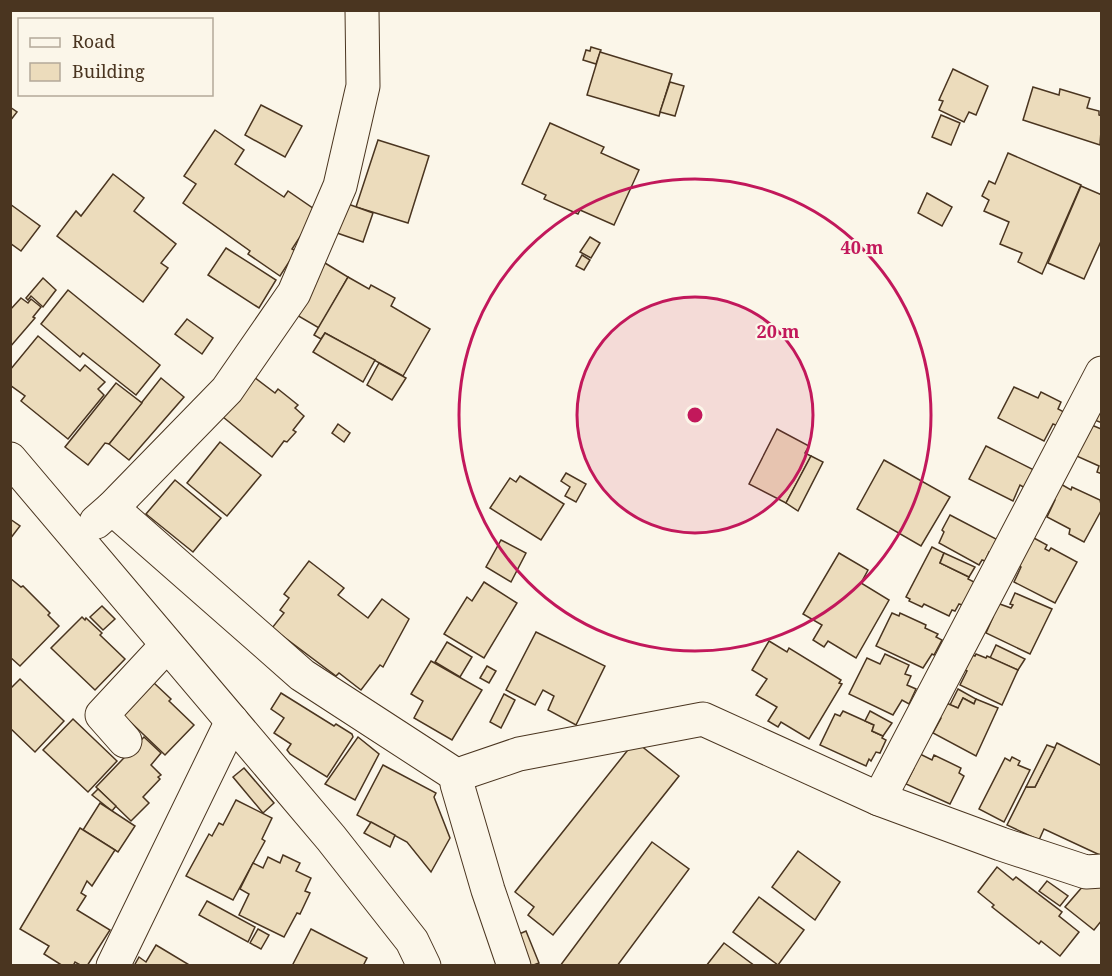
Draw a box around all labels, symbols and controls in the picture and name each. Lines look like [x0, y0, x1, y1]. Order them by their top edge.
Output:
legend [18, 18, 213, 96]
text: Road [72, 29, 115, 53]
text: Building [72, 59, 145, 83]
text: 40 m [841, 235, 884, 259]
text: 20 m [757, 319, 800, 343]
centre of rings [685, 405, 705, 425]

